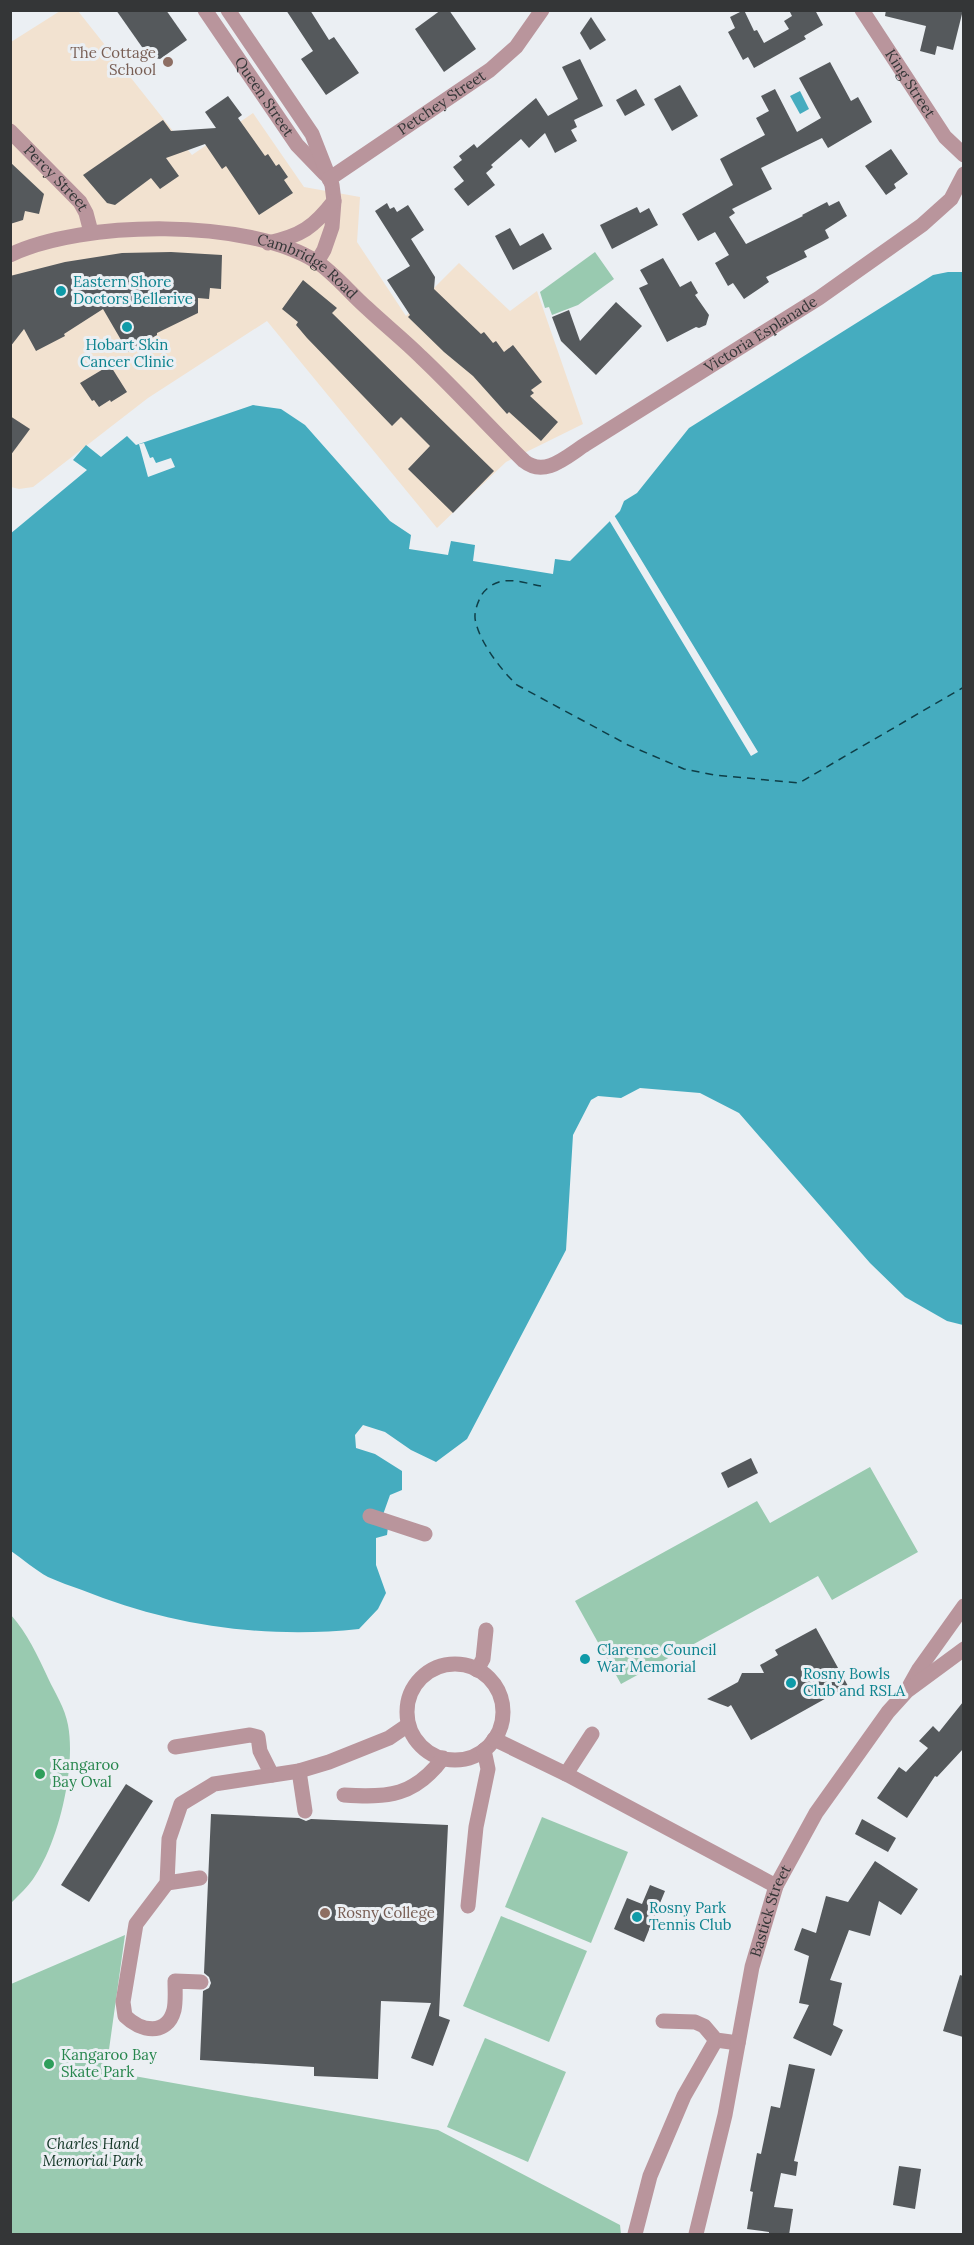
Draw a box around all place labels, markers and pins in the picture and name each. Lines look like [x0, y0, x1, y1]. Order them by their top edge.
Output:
place label: The Cottage School [70, 43, 156, 79]
marker: The Cottage School [161, 55, 175, 69]
place label: Eastern Shore Doctors Bellerive [73, 272, 193, 308]
marker: Eastern Shore Doctors Bellerive [54, 284, 68, 298]
marker: Hobart Skin Cancer Clinic [120, 320, 134, 334]
place label: Hobart Skin Cancer Clinic [80, 335, 174, 371]
place label: Clarence Council War Memorial [597, 1640, 717, 1676]
marker: Clarence Council War Memorial [578, 1652, 592, 1666]
place label: Rosny Bowls Club and RSLA [803, 1664, 906, 1700]
marker: Rosny Bowls Club and RSLA [784, 1676, 798, 1690]
place label: Kangaroo Bay Oval [52, 1755, 119, 1791]
marker: Kangaroo Bay Oval [33, 1767, 47, 1781]
place label: Rosny Park Tennis Club [649, 1898, 732, 1934]
place label: Rosny College [337, 1903, 435, 1922]
marker: Rosny College [318, 1906, 332, 1920]
marker: Rosny Park Tennis Club [630, 1910, 644, 1924]
place label: Kangaroo Bay Skate Park [61, 2045, 157, 2081]
marker: Kangaroo Bay Skate Park [42, 2057, 56, 2071]

